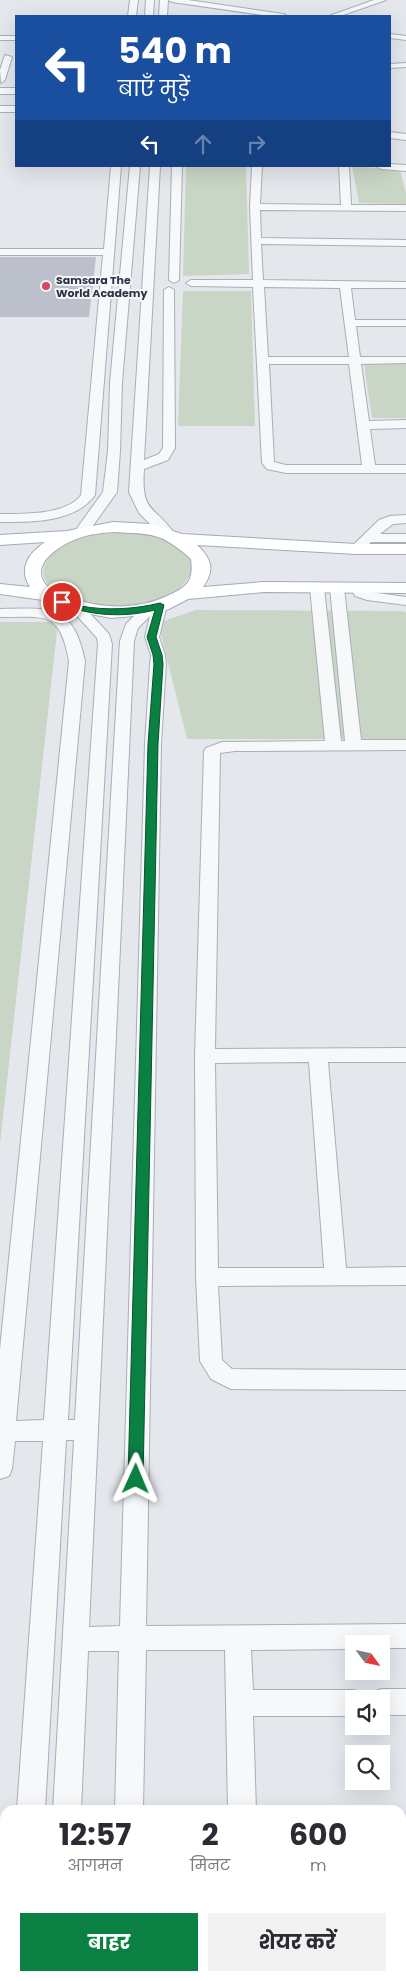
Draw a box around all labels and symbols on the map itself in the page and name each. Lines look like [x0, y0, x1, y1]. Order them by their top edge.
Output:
place label: Samsara The World Academy [56, 272, 147, 301]
marker: Samsara The World Academy [40, 280, 52, 292]
pin [41, 581, 83, 623]
position arrow [109, 1452, 161, 1504]
north arrow [345, 1635, 390, 1680]

